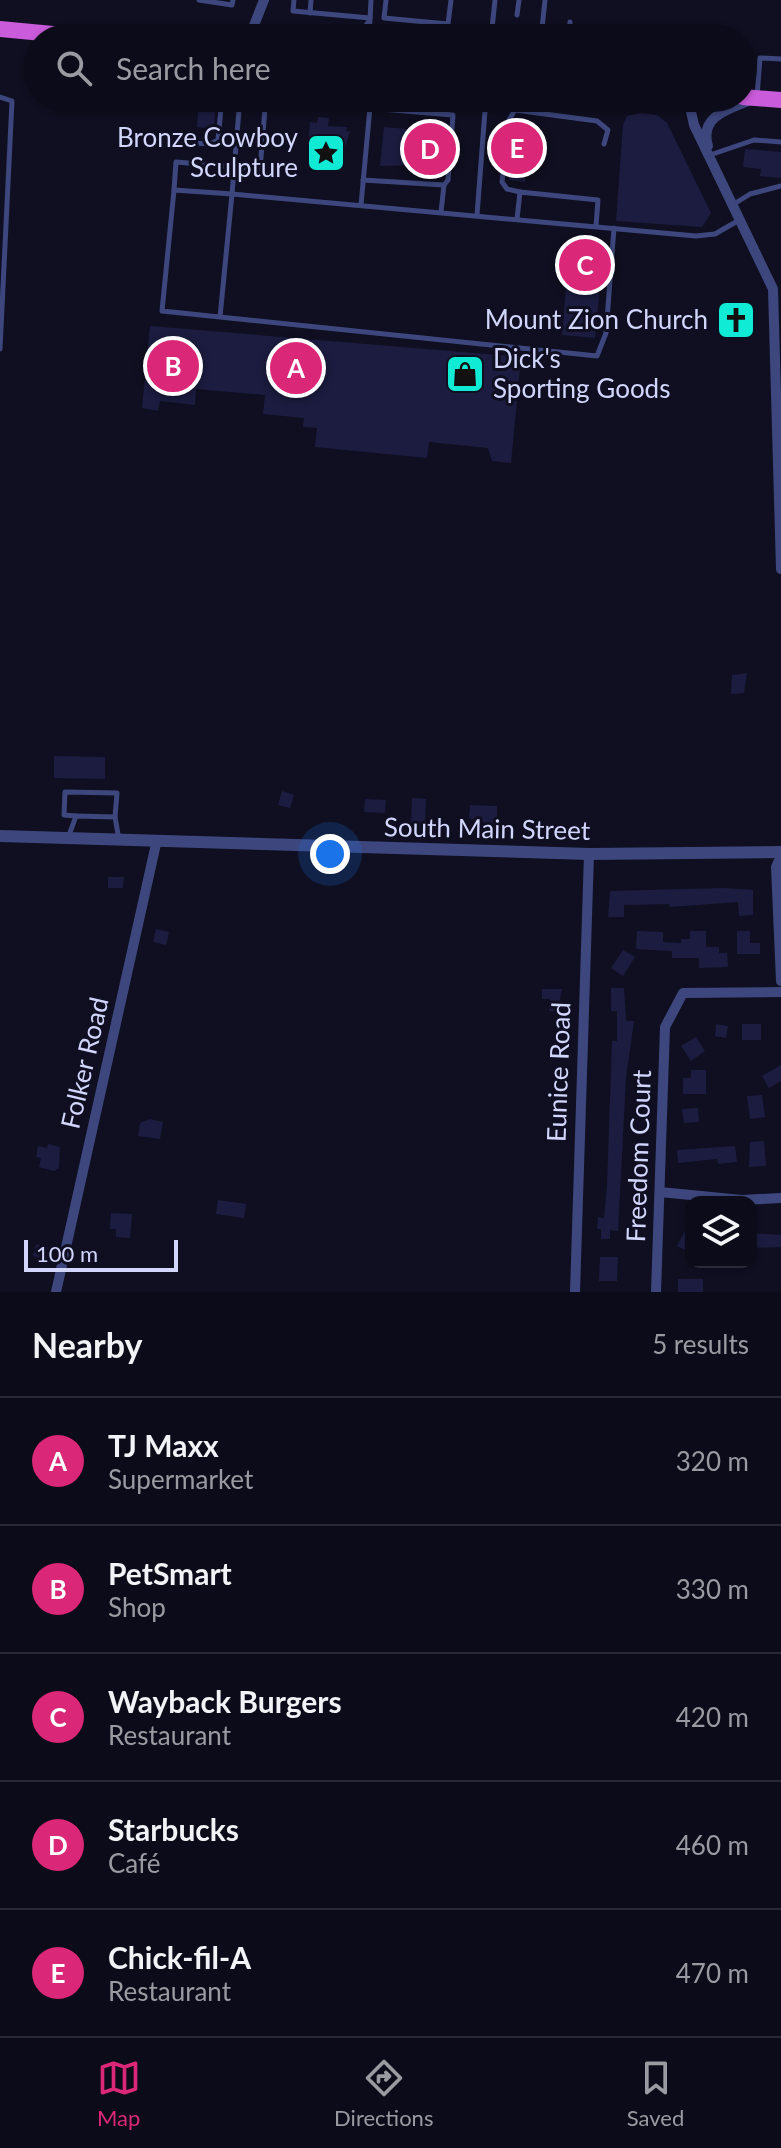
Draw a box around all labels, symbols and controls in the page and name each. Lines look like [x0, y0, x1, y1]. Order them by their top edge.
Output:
search box [24, 24, 757, 112]
icon: search [52, 46, 96, 90]
text: Search here [116, 50, 271, 86]
pin: E [491, 118, 543, 178]
pin: D [404, 119, 456, 179]
place label: Bronze Cowboy Sculpture [117, 121, 299, 183]
place icon: Bronze Cowboy Sculpture [305, 132, 347, 174]
pin: C [559, 235, 611, 295]
church icon: Mount Zion Church [715, 299, 757, 341]
place label: Mount Zion Church [485, 303, 708, 335]
pin: B [147, 336, 199, 396]
pin: A [270, 338, 322, 398]
place label: Dick's Sporting Goods [493, 342, 670, 404]
shop icon: Dick's Sporting Goods [444, 353, 486, 395]
street label: South Main Street [384, 810, 591, 846]
your location [310, 834, 350, 874]
street label: Folker Road [53, 994, 115, 1132]
street label: Eunice Road [540, 1001, 576, 1142]
street label: Freedom Court [619, 1069, 657, 1243]
map controls [685, 1196, 757, 1268]
button: layers [685, 1196, 757, 1268]
scale bar [24, 1236, 178, 1272]
text: 100 m [36, 1240, 98, 1267]
text: Nearby [32, 1324, 143, 1365]
text: 5 results [652, 1328, 749, 1360]
text: TJ Maxx [108, 1427, 219, 1463]
text: A [49, 1445, 67, 1477]
text: 320 m [676, 1445, 749, 1477]
text: Supermarket [108, 1463, 253, 1495]
text: PetSmart [108, 1555, 232, 1591]
text: B [49, 1573, 67, 1605]
text: 330 m [676, 1573, 749, 1605]
text: Shop [108, 1591, 166, 1623]
text: Wayback Burgers [108, 1683, 342, 1719]
text: C [49, 1701, 67, 1733]
text: 420 m [676, 1701, 749, 1733]
text: Restaurant [108, 1719, 231, 1751]
text: Starbucks [108, 1811, 239, 1847]
text: D [48, 1829, 68, 1861]
text: 460 m [676, 1829, 749, 1861]
text: Café [108, 1847, 161, 1879]
text: Chick-fil-A [108, 1939, 251, 1975]
text: E [51, 1957, 65, 1989]
text: 470 m [676, 1957, 749, 1989]
text: Restaurant [108, 1975, 231, 2007]
tab: Map [97, 2056, 141, 2131]
tab: Directions [334, 2056, 433, 2131]
tab: Saved [627, 2056, 684, 2131]

